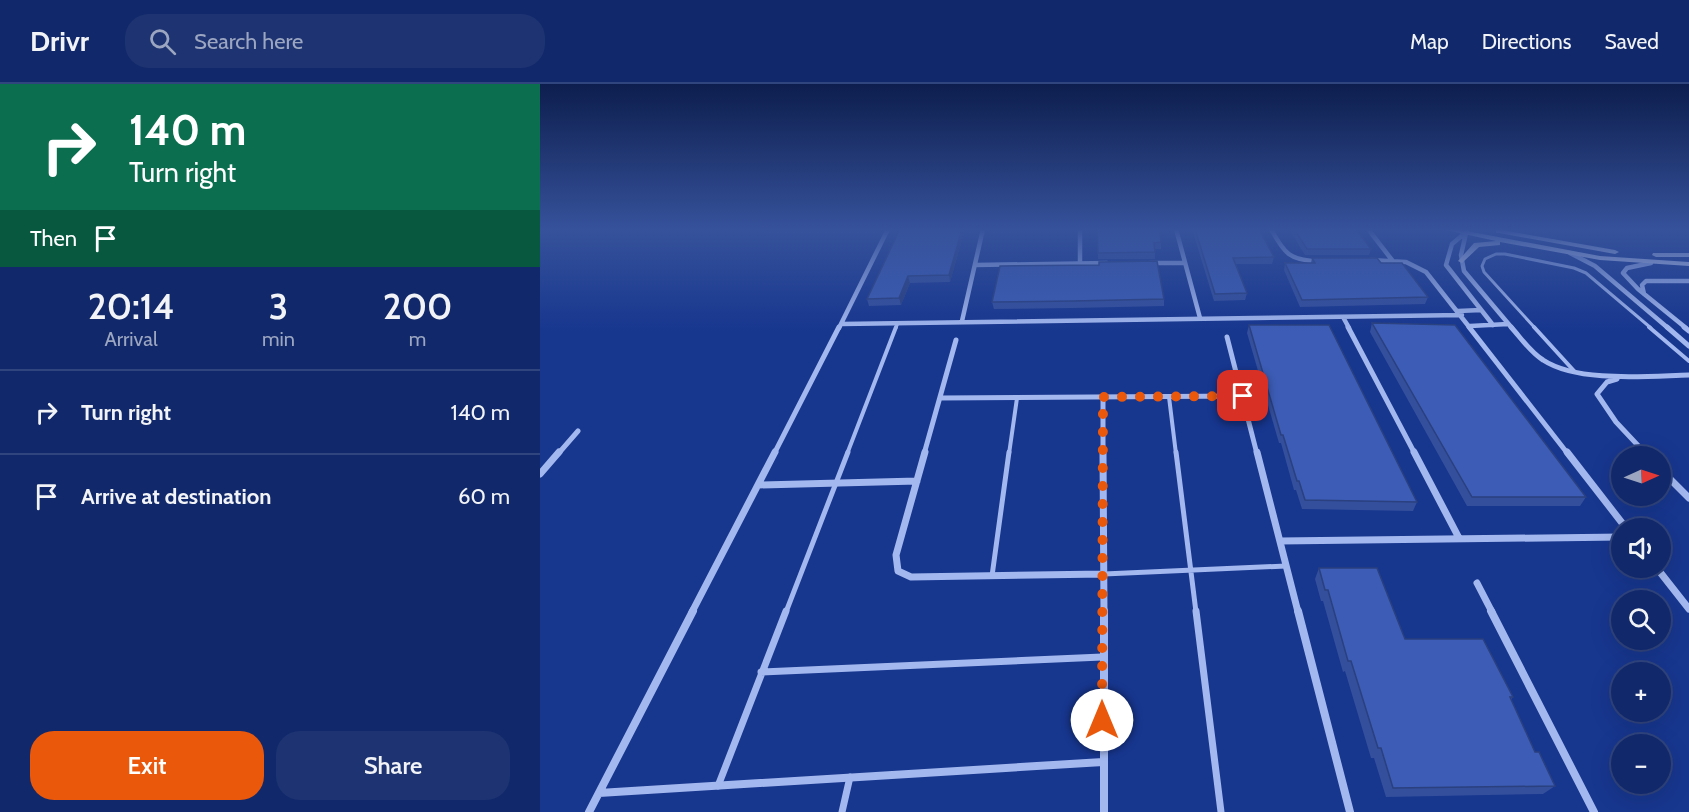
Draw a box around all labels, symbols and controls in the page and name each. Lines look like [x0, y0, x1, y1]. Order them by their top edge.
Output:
search box [125, 14, 545, 68]
text: Drivr [30, 24, 89, 58]
icon: search [146, 25, 179, 58]
text: Search here [194, 28, 303, 55]
text: Map [1410, 29, 1449, 54]
text: Directions [1482, 29, 1571, 54]
text: Saved [1604, 29, 1659, 54]
text: 140 m [129, 104, 246, 156]
icon: right [30, 108, 108, 186]
text: Turn right [129, 156, 236, 189]
icon: arrive [89, 222, 122, 255]
text: Then [30, 225, 77, 252]
text: 20:14 [88, 284, 174, 328]
text: 3 [269, 284, 288, 328]
text: 200 [383, 284, 452, 328]
text: Arrival [104, 327, 158, 351]
text: min [262, 327, 295, 351]
text: m [409, 327, 426, 351]
pin [1217, 370, 1268, 421]
icon: arrive [1226, 379, 1259, 412]
icon: right [30, 396, 63, 429]
text: Turn right [81, 399, 171, 426]
text: 140 m [451, 399, 510, 426]
north arrow [1611, 446, 1671, 506]
map controls [1611, 446, 1671, 794]
icon: arrive [30, 480, 63, 513]
text: Arrive at destination [81, 483, 271, 510]
text: 60 m [458, 483, 510, 510]
button: sound [1611, 518, 1671, 578]
button: search [1611, 590, 1671, 650]
button: + [1611, 662, 1671, 722]
position arrow [1070, 688, 1134, 752]
button: Exit [30, 731, 264, 800]
button: Share [276, 731, 510, 800]
button: − [1611, 734, 1671, 794]

